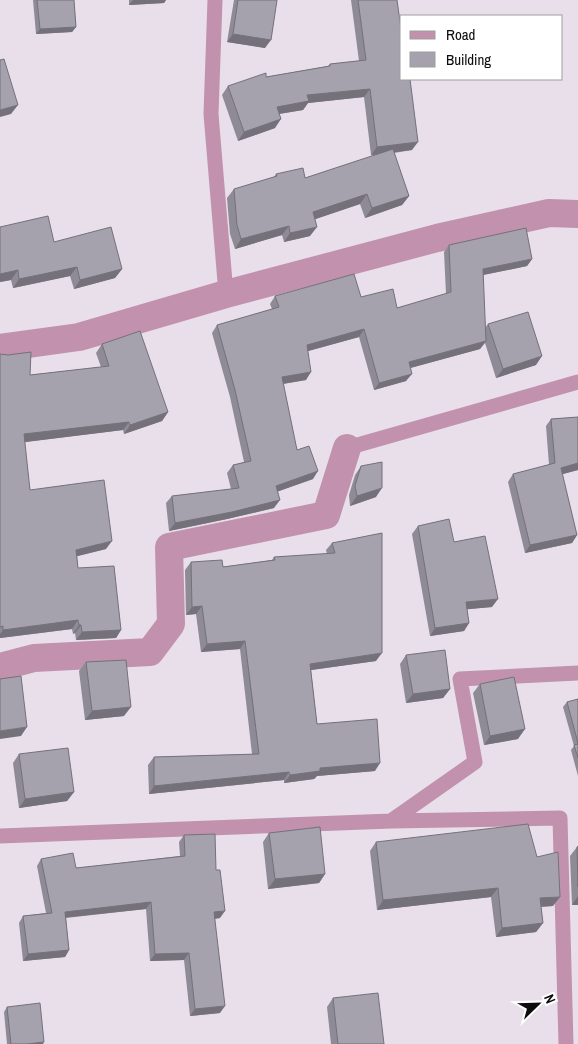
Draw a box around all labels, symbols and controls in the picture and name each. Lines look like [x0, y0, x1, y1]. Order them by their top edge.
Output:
legend [400, 15, 563, 80]
text: Road [446, 24, 475, 45]
text: Building [446, 49, 491, 70]
north arrow [513, 979, 563, 1029]
text: N [540, 992, 560, 1006]

